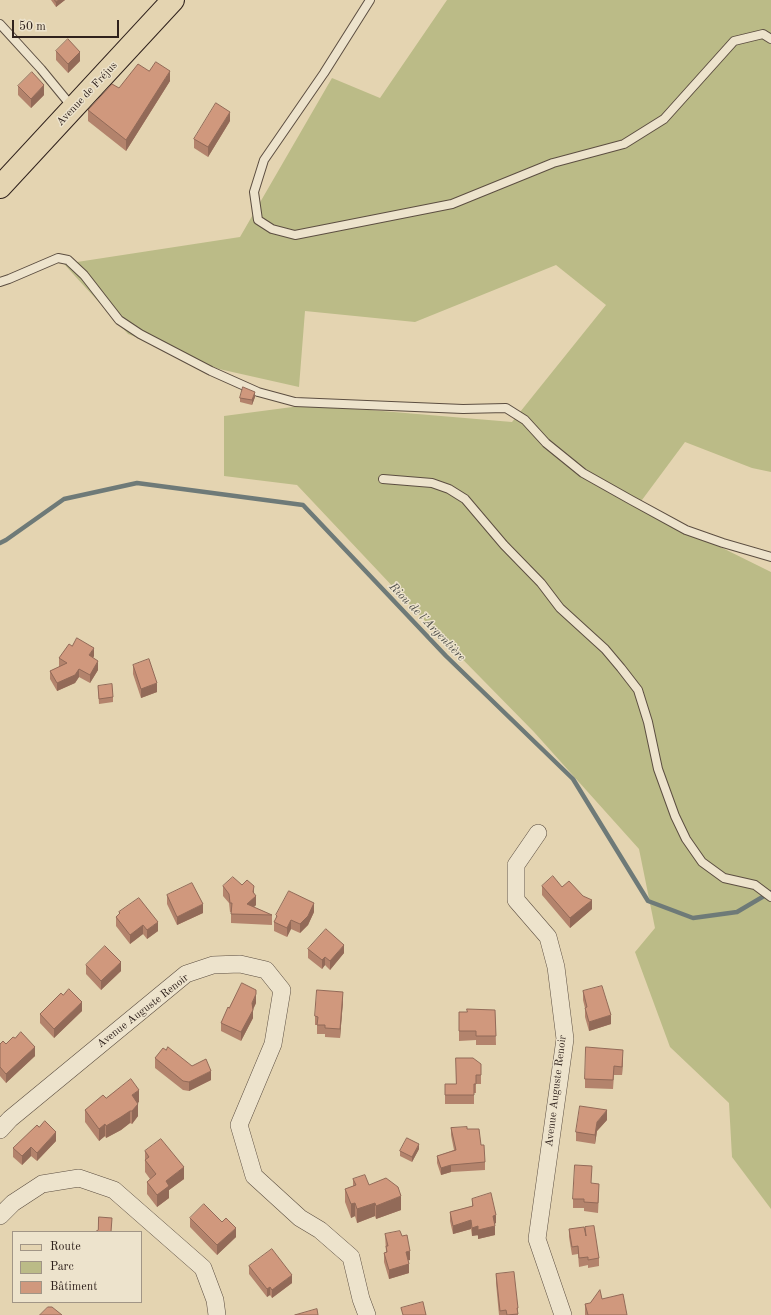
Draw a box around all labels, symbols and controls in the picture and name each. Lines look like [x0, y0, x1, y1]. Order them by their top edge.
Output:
scale bar [14, 12, 121, 38]
text: 50 m [19, 21, 46, 33]
street label: Avenue de Fréjus [54, 59, 120, 129]
water label: Riou de l'Argentière [386, 580, 468, 664]
street label: Avenue Auguste Renoir [95, 971, 191, 1051]
street label: Avenue Auguste Renoir [543, 1034, 569, 1148]
legend [12, 1231, 142, 1303]
text: Route [50, 1241, 81, 1253]
text: Parc [50, 1261, 74, 1273]
text: Bâtiment [50, 1281, 97, 1293]

